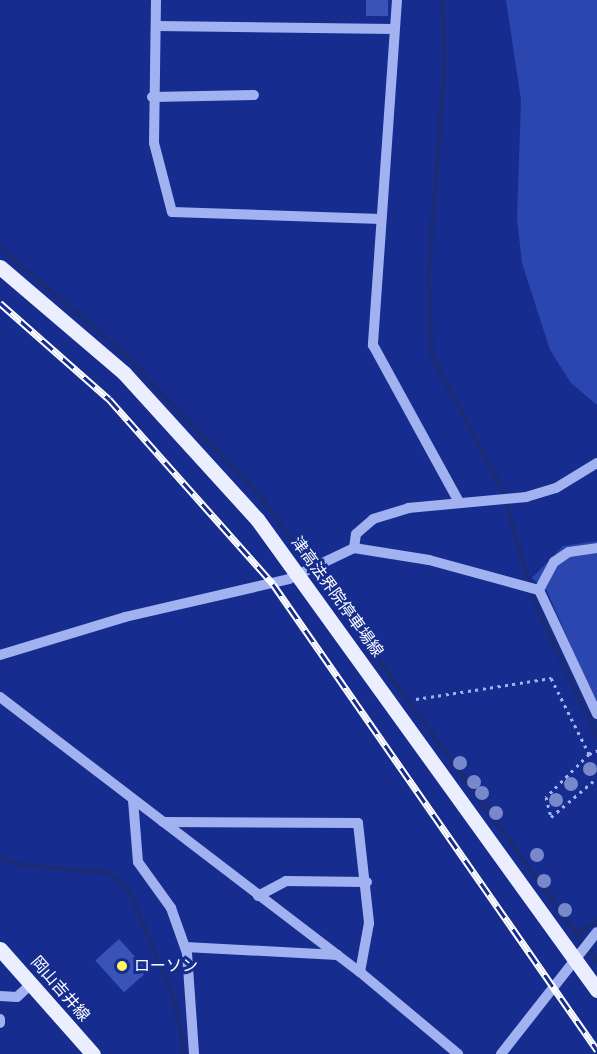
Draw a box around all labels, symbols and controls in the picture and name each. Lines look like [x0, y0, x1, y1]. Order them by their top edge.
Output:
street label: 津高法界院停車場線 [287, 533, 387, 661]
street label: 岡山吉井線 [27, 953, 93, 1025]
place label: ローソン [134, 956, 198, 976]
marker: ローソン [115, 959, 129, 973]

